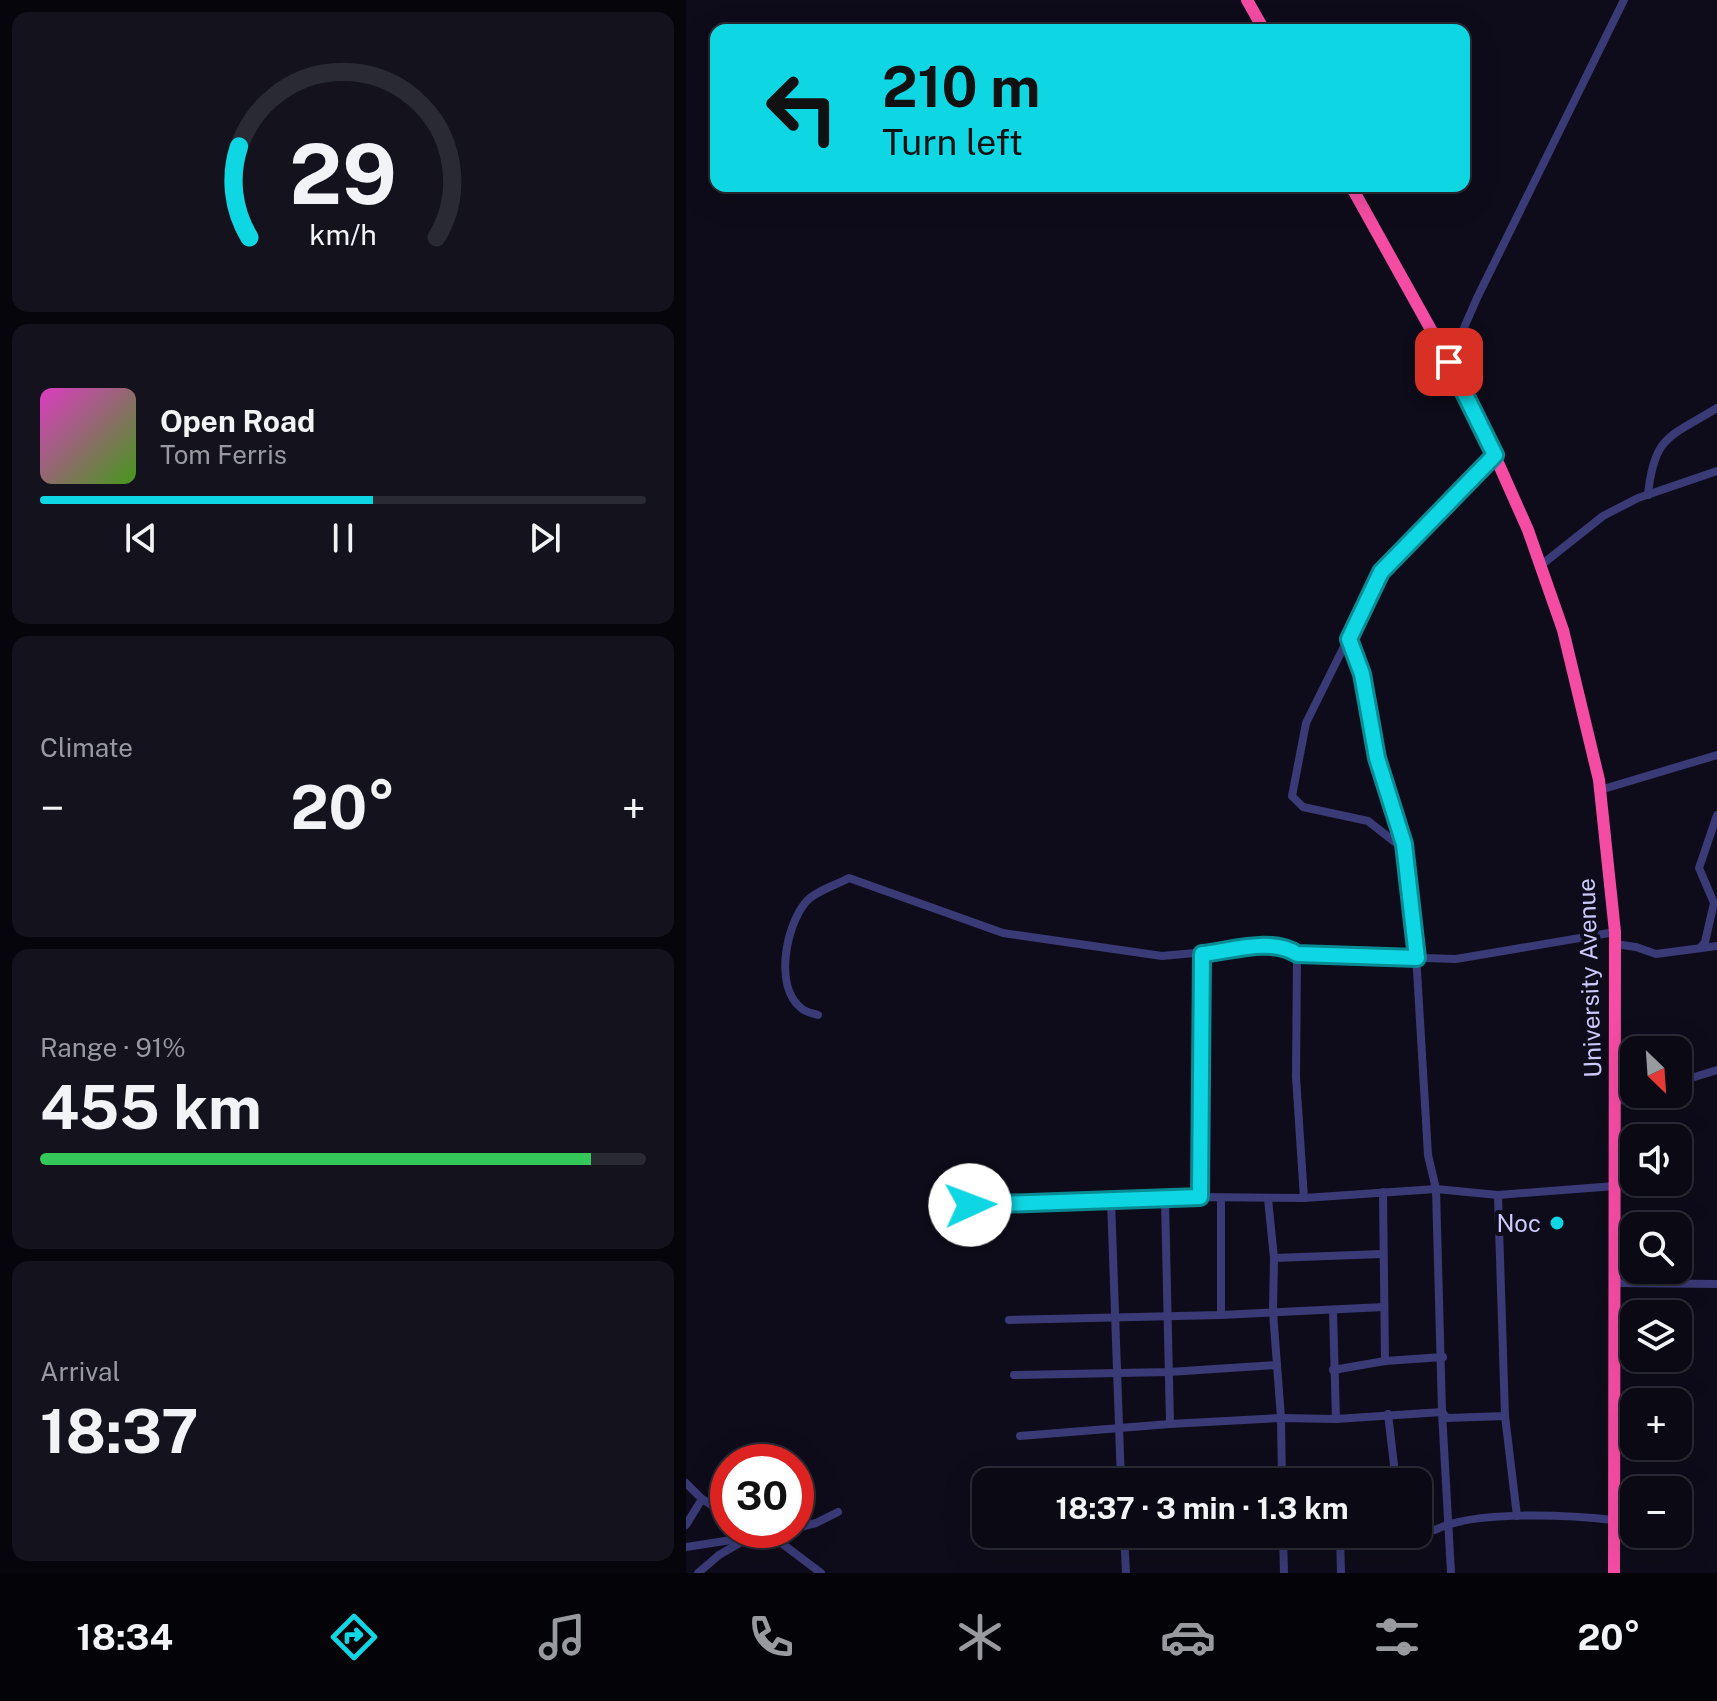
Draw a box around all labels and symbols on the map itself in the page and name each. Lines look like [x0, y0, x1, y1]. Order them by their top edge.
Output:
pin [1415, 328, 1483, 396]
street label: University Avenue [1572, 878, 1606, 1078]
north arrow [1620, 1036, 1692, 1108]
position arrow [928, 1163, 1012, 1247]
place label: Noc [1496, 1209, 1541, 1237]
marker: Noc [1548, 1214, 1566, 1232]
speed limit sign: 30 [710, 1444, 814, 1548]

